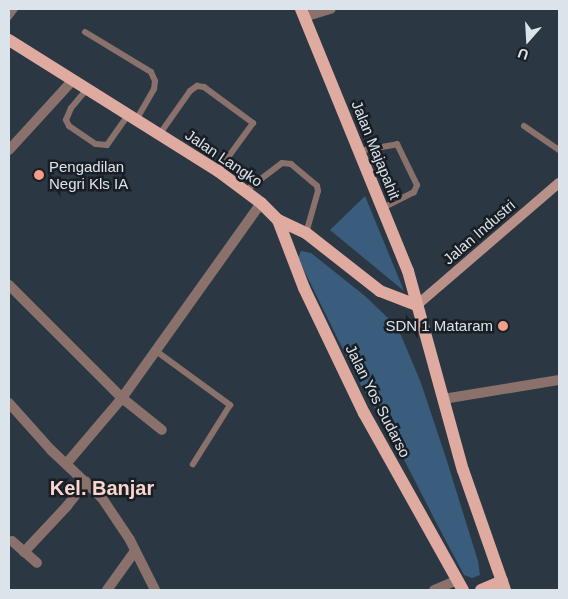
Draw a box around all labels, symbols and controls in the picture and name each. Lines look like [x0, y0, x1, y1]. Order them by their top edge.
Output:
north arrow [503, 15, 553, 65]
text: U [516, 45, 531, 63]
street label: Jalan Majapahit [348, 98, 404, 202]
street label: Jalan Langko [182, 126, 266, 190]
place label: Pengadilan Negri Kls IA [49, 157, 128, 192]
marker: Pengadilan Negri Kls IA [33, 169, 45, 181]
street label: Jalan Industri [439, 196, 519, 268]
place label: SDN 1 Mataram [385, 317, 493, 335]
marker: SDN 1 Mataram [497, 320, 509, 332]
street label: Jalan Yos Sudarso [342, 341, 414, 461]
district label: Kel. Banjar [50, 476, 154, 500]

